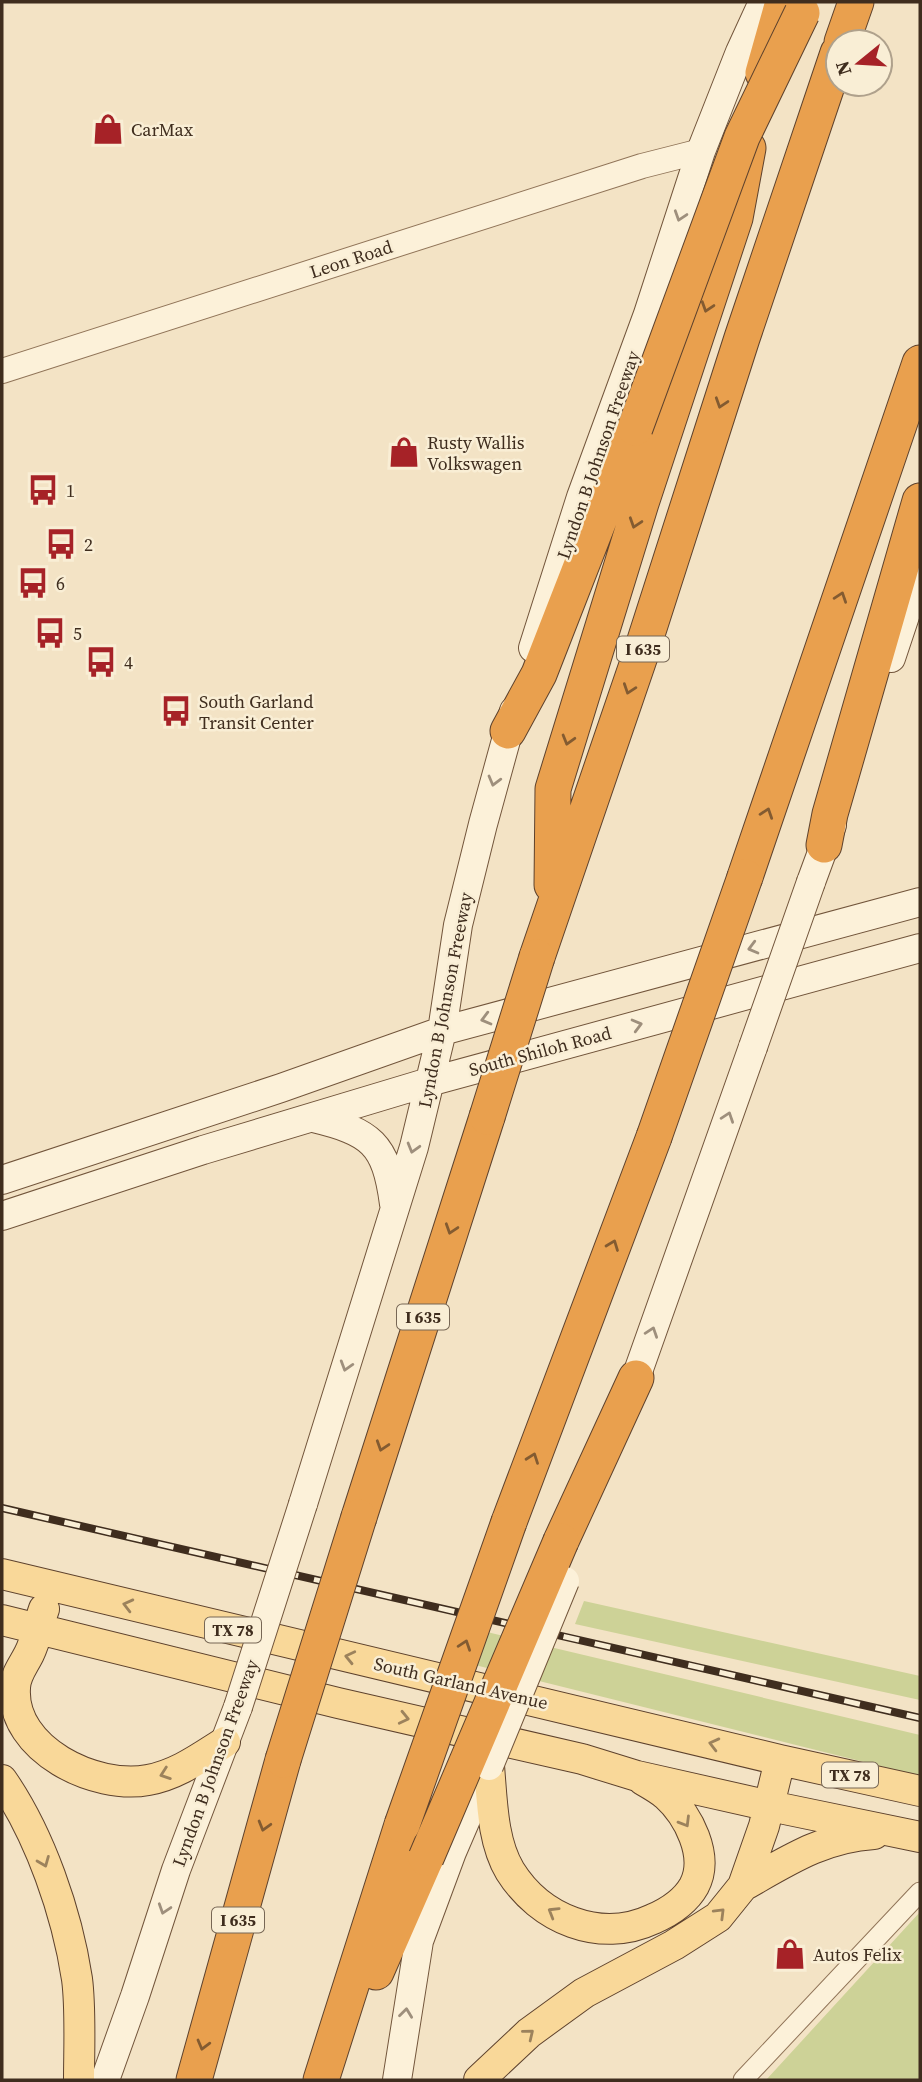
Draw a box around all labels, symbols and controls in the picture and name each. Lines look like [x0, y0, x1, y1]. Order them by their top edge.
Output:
north arrow [824, 28, 894, 98]
text: N [828, 58, 857, 79]
shop icon: CarMax [91, 112, 125, 146]
place label: CarMax [131, 117, 194, 142]
one-way arrow [674, 209, 688, 221]
street label: Leon Road [306, 234, 396, 284]
one-way arrow [700, 300, 715, 312]
street label: Lyndon B Johnson Freeway [551, 347, 646, 563]
one-way arrow [715, 397, 730, 409]
place label: Rusty Wallis Volkswagen [427, 430, 525, 476]
shop icon: Rusty Wallis Volkswagen [387, 435, 421, 469]
bus stop icon: 1 [26, 473, 60, 507]
place label: 1 [66, 478, 75, 503]
one-way arrow [629, 516, 643, 528]
bus stop icon: 2 [44, 527, 78, 561]
place label: 2 [84, 532, 93, 557]
bus stop icon: 6 [16, 566, 50, 600]
place label: 6 [56, 571, 65, 596]
one-way arrow [833, 592, 847, 604]
bus stop icon: 5 [33, 616, 67, 650]
place label: 5 [73, 621, 82, 646]
road number: I 635 [617, 636, 669, 662]
bus stop icon: 4 [84, 645, 118, 679]
place label: 4 [124, 650, 133, 675]
one-way arrow [623, 683, 637, 695]
place label: South Garland Transit Center [199, 689, 314, 735]
bus stop icon: South Garland Transit Center [159, 694, 193, 728]
one-way arrow [561, 734, 576, 746]
one-way arrow [488, 774, 503, 786]
one-way arrow [759, 807, 773, 819]
street label: Lyndon B Johnson Freeway [412, 889, 478, 1110]
one-way arrow [747, 940, 759, 954]
one-way arrow [480, 1011, 492, 1025]
one-way arrow [631, 1019, 643, 1033]
street label: South Shiloh Road [466, 1020, 614, 1082]
one-way arrow [720, 1112, 734, 1124]
one-way arrow [407, 1142, 421, 1154]
one-way arrow [445, 1222, 459, 1235]
one-way arrow [604, 1240, 618, 1252]
road number: I 635 [397, 1304, 449, 1330]
one-way arrow [644, 1326, 658, 1338]
one-way arrow [339, 1359, 354, 1371]
one-way arrow [376, 1439, 390, 1451]
one-way arrow [524, 1453, 538, 1465]
one-way arrow [122, 1599, 134, 1613]
road number: TX 78 [205, 1618, 261, 1642]
one-way arrow [457, 1639, 471, 1652]
one-way arrow [344, 1651, 356, 1665]
street label: South Garland Avenue [372, 1651, 550, 1715]
street label: Lyndon B Johnson Freeway [166, 1655, 264, 1870]
one-way arrow [398, 1710, 410, 1725]
one-way arrow [708, 1738, 720, 1752]
road number: TX 78 [822, 1763, 878, 1788]
one-way arrow [159, 1766, 171, 1780]
one-way arrow [677, 1814, 690, 1827]
one-way arrow [258, 1820, 273, 1832]
one-way arrow [36, 1855, 50, 1868]
one-way arrow [157, 1902, 172, 1914]
road number: I 635 [212, 1908, 264, 1932]
one-way arrow [547, 1908, 560, 1921]
one-way arrow [712, 1908, 724, 1921]
shop icon: Autos Felix [773, 1937, 807, 1971]
place label: Autos Felix [813, 1942, 902, 1967]
one-way arrow [399, 2007, 414, 2019]
one-way arrow [522, 2030, 534, 2043]
one-way arrow [197, 2039, 211, 2051]

